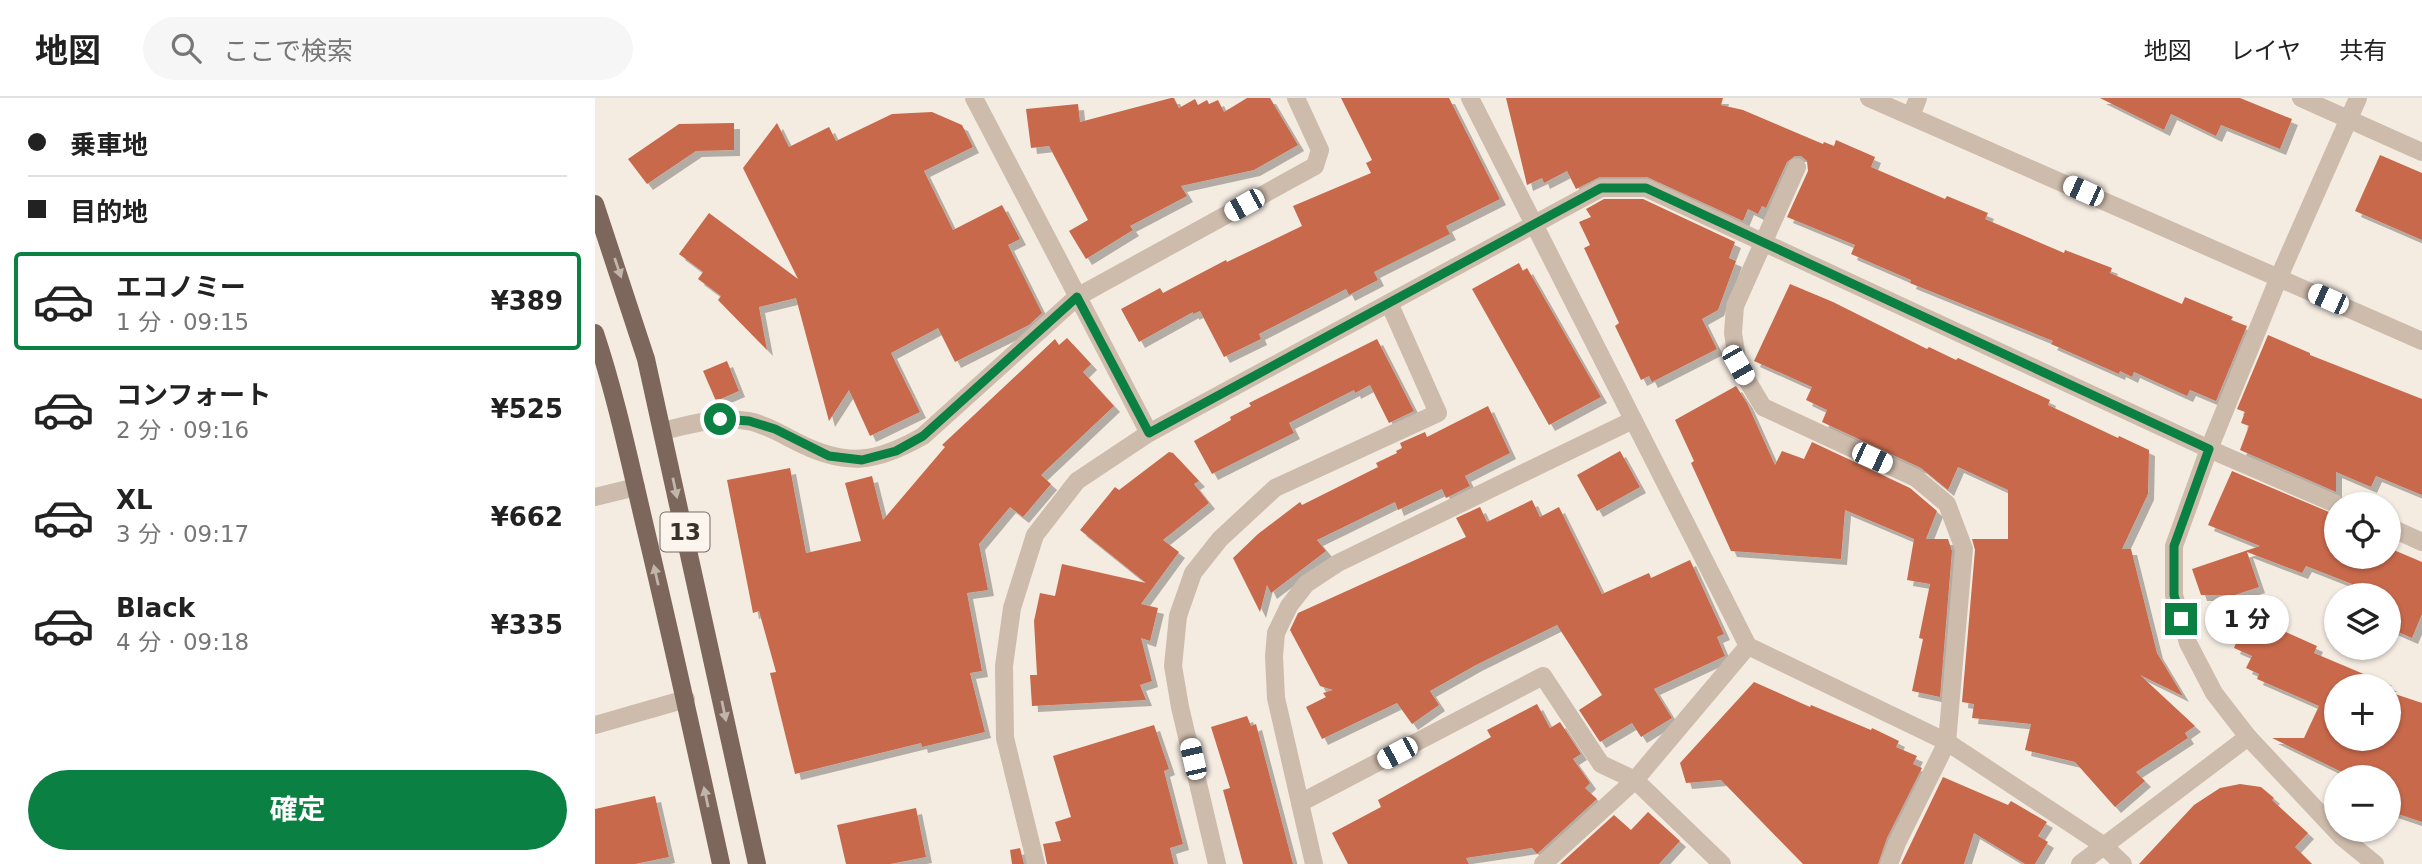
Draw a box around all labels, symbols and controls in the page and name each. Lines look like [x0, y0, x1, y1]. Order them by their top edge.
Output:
search box [143, 17, 633, 80]
icon: search [167, 29, 205, 67]
text: 地図 [35, 31, 101, 70]
text: ここで検索 [223, 36, 353, 66]
text: 地図 [2144, 37, 2192, 65]
text: レイヤ [2230, 37, 2301, 65]
text: 共有 [2339, 37, 2387, 65]
text: 乗車地 [70, 130, 148, 160]
car [2060, 173, 2107, 209]
car [1221, 186, 1268, 224]
text: 目的地 [70, 197, 148, 227]
one-way arrow [613, 258, 623, 279]
icon: car [32, 270, 95, 333]
text: エコノミー [116, 272, 246, 302]
car [2305, 281, 2352, 317]
text: ¥389 [491, 286, 563, 316]
text: 1 分 · 09:15 [116, 309, 249, 335]
car [1719, 342, 1758, 388]
icon: car [32, 378, 95, 441]
text: コンフォート [116, 380, 271, 410]
text: ¥525 [491, 394, 563, 424]
route start [704, 403, 736, 435]
text: 2 分 · 09:16 [116, 417, 249, 443]
car [1849, 440, 1896, 476]
one-way arrow [670, 477, 681, 499]
text: XL [116, 485, 153, 515]
icon: car [32, 486, 95, 549]
map controls [2324, 492, 2401, 842]
button: locate [2324, 492, 2401, 569]
text: ¥662 [491, 502, 563, 532]
road number: 13 [661, 512, 709, 552]
text: 3 分 · 09:17 [116, 521, 249, 547]
one-way arrow [651, 564, 662, 586]
button: layers [2324, 583, 2401, 660]
text: Black [116, 593, 195, 623]
icon: car [32, 594, 95, 657]
callout: 1 分 [2205, 594, 2289, 644]
route end [2165, 603, 2197, 635]
text: 1 分 [2223, 606, 2271, 632]
text: ¥335 [491, 610, 563, 640]
text: 4 分 · 09:18 [116, 629, 249, 655]
button: + [2324, 674, 2401, 751]
one-way arrow [718, 700, 729, 722]
car [1374, 734, 1421, 772]
car [1179, 736, 1208, 782]
button: − [2324, 765, 2401, 842]
button: 確定 [28, 770, 567, 850]
one-way arrow [701, 786, 712, 808]

